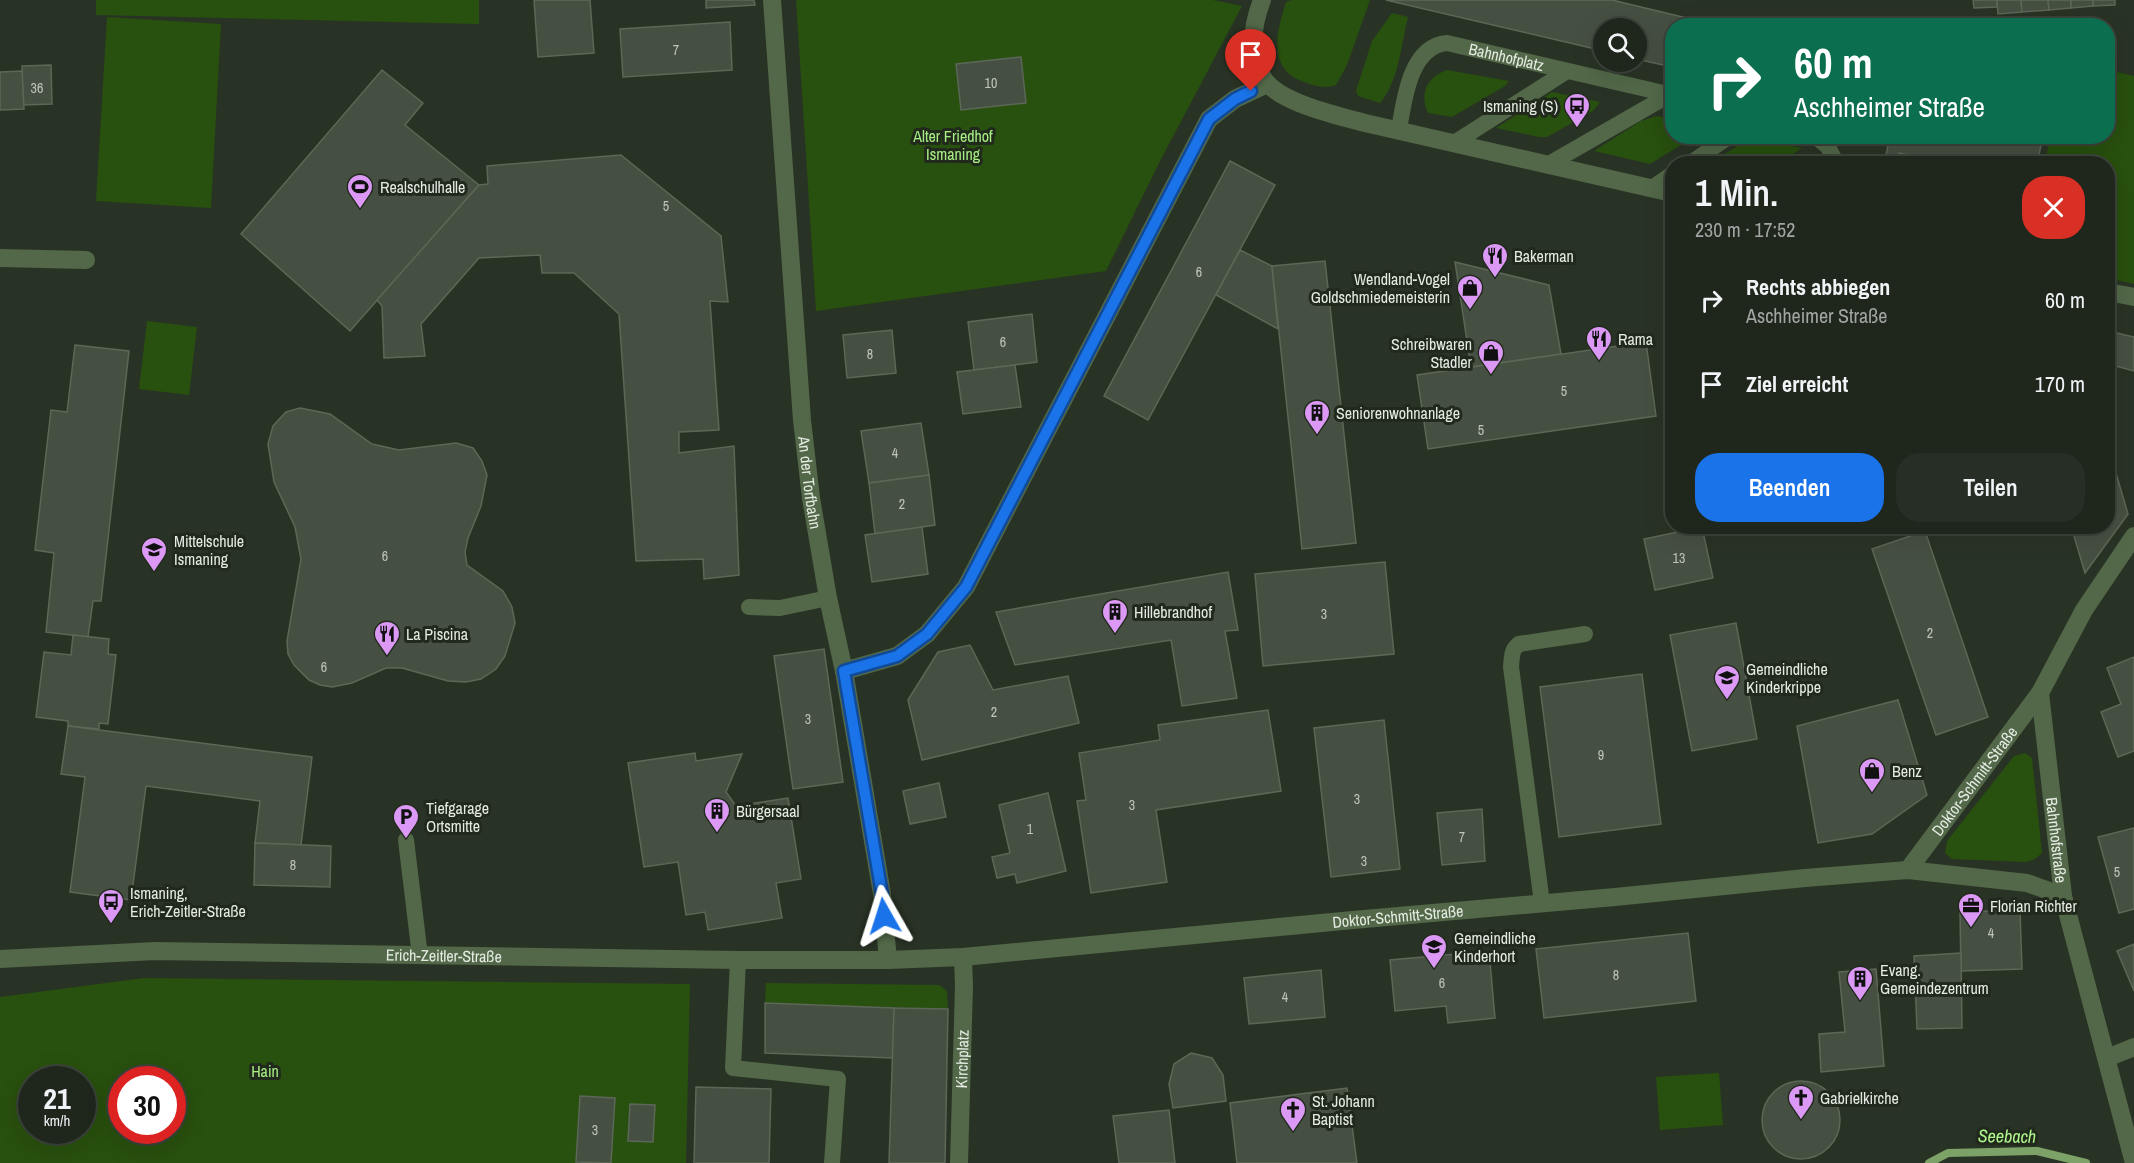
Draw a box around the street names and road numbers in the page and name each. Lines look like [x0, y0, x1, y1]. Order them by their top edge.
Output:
street label: Bahnhofplatz [1467, 37, 1547, 76]
street label: An der Torfbahn [793, 434, 827, 530]
street label: Doktor-Schmitt-Straße [1926, 722, 2022, 840]
street label: Bahnhofstraße [2041, 796, 2072, 884]
street label: Doktor-Schmitt-Straße [1331, 899, 1464, 933]
street label: Erich-Zeitler-Straße [386, 944, 502, 967]
street label: Kirchplatz [950, 1029, 974, 1089]

